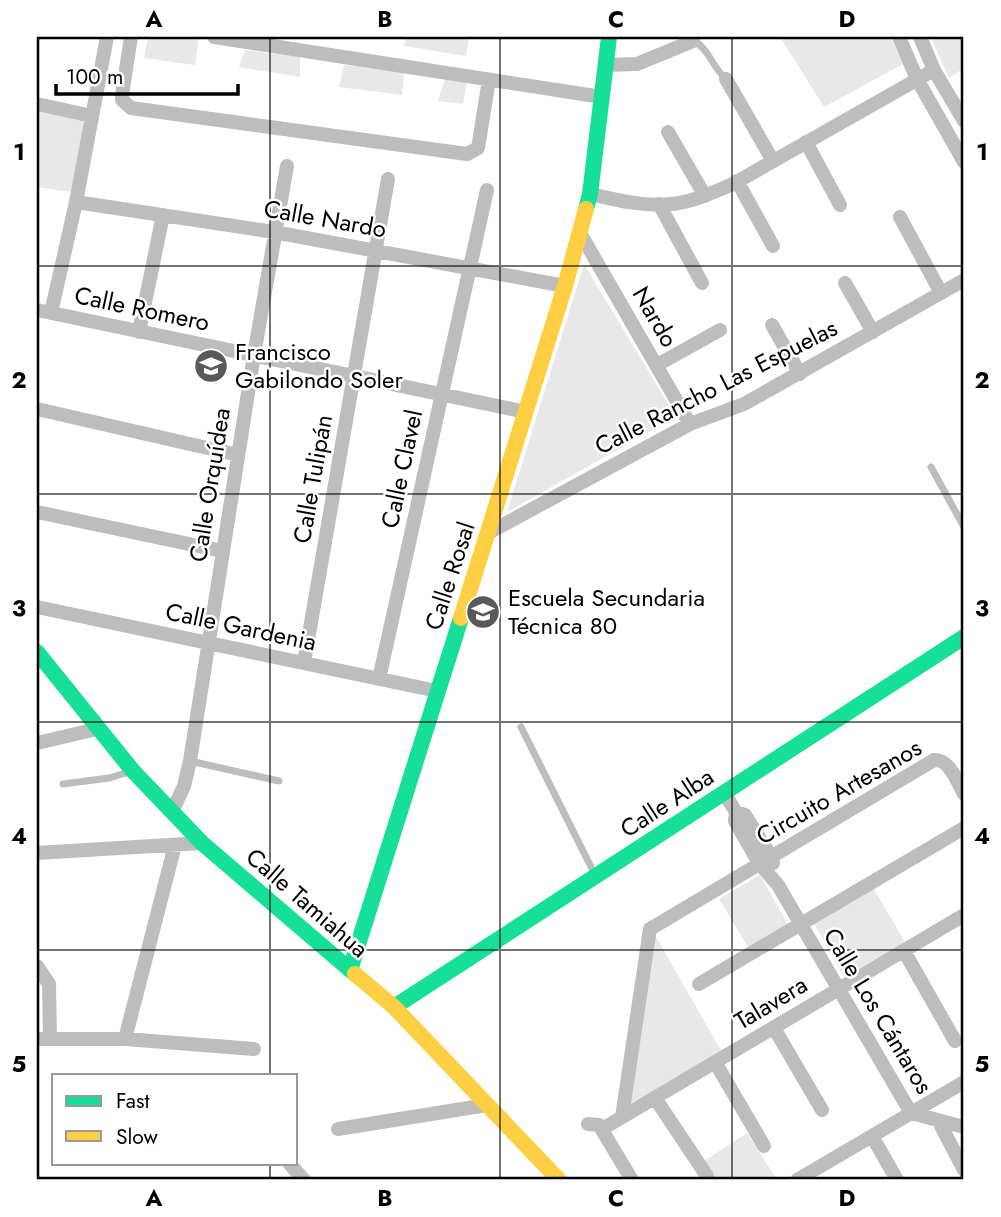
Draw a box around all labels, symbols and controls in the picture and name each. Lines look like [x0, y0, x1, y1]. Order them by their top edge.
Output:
text: A [145, 2, 163, 36]
text: B [377, 2, 393, 36]
text: C [608, 2, 624, 36]
text: D [839, 2, 856, 36]
scale bar [56, 52, 238, 96]
text: 100 m [66, 62, 123, 92]
text: 1 [13, 135, 25, 169]
text: 1 [976, 135, 988, 169]
street label: Calle Nardo [261, 191, 389, 246]
street label: Calle Romero [71, 277, 213, 340]
street label: Nardo [624, 280, 687, 354]
street label: Calle Rancho Las Espuelas [588, 310, 843, 463]
place label: Francisco Gabilondo Soler [235, 334, 403, 397]
school or university icon: Francisco Gabilondo Soler [192, 347, 230, 385]
text: 2 [11, 363, 27, 397]
text: 2 [974, 363, 990, 397]
street label: Calle Orquídea [180, 405, 239, 564]
street label: Calle Clavel [372, 407, 431, 531]
street label: Calle Tulipán [284, 412, 341, 546]
street label: Calle Rosal [416, 517, 483, 634]
place label: Escuela Secundaria Técnica 80 [508, 580, 705, 643]
text: 3 [12, 591, 26, 625]
text: 3 [975, 591, 989, 625]
street label: Calle Gardenia [162, 593, 320, 660]
school or university icon: Escuela Secundaria Técnica 80 [464, 593, 502, 631]
street label: Circuito Artesanos [750, 730, 928, 853]
street label: Calle Alba [613, 759, 720, 846]
text: 4 [11, 819, 27, 853]
text: 4 [974, 819, 990, 853]
street label: Calle Tamiahua [238, 840, 376, 966]
street label: Calle Los Cántaros [815, 921, 942, 1100]
street label: Talavera [728, 967, 814, 1038]
text: 5 [12, 1047, 26, 1081]
text: 5 [975, 1047, 989, 1081]
legend [52, 1074, 298, 1164]
text: Fast [116, 1086, 149, 1116]
text: Slow [116, 1122, 158, 1152]
text: A [145, 1181, 163, 1215]
text: B [377, 1181, 393, 1215]
text: C [608, 1181, 624, 1215]
text: D [839, 1181, 856, 1215]

